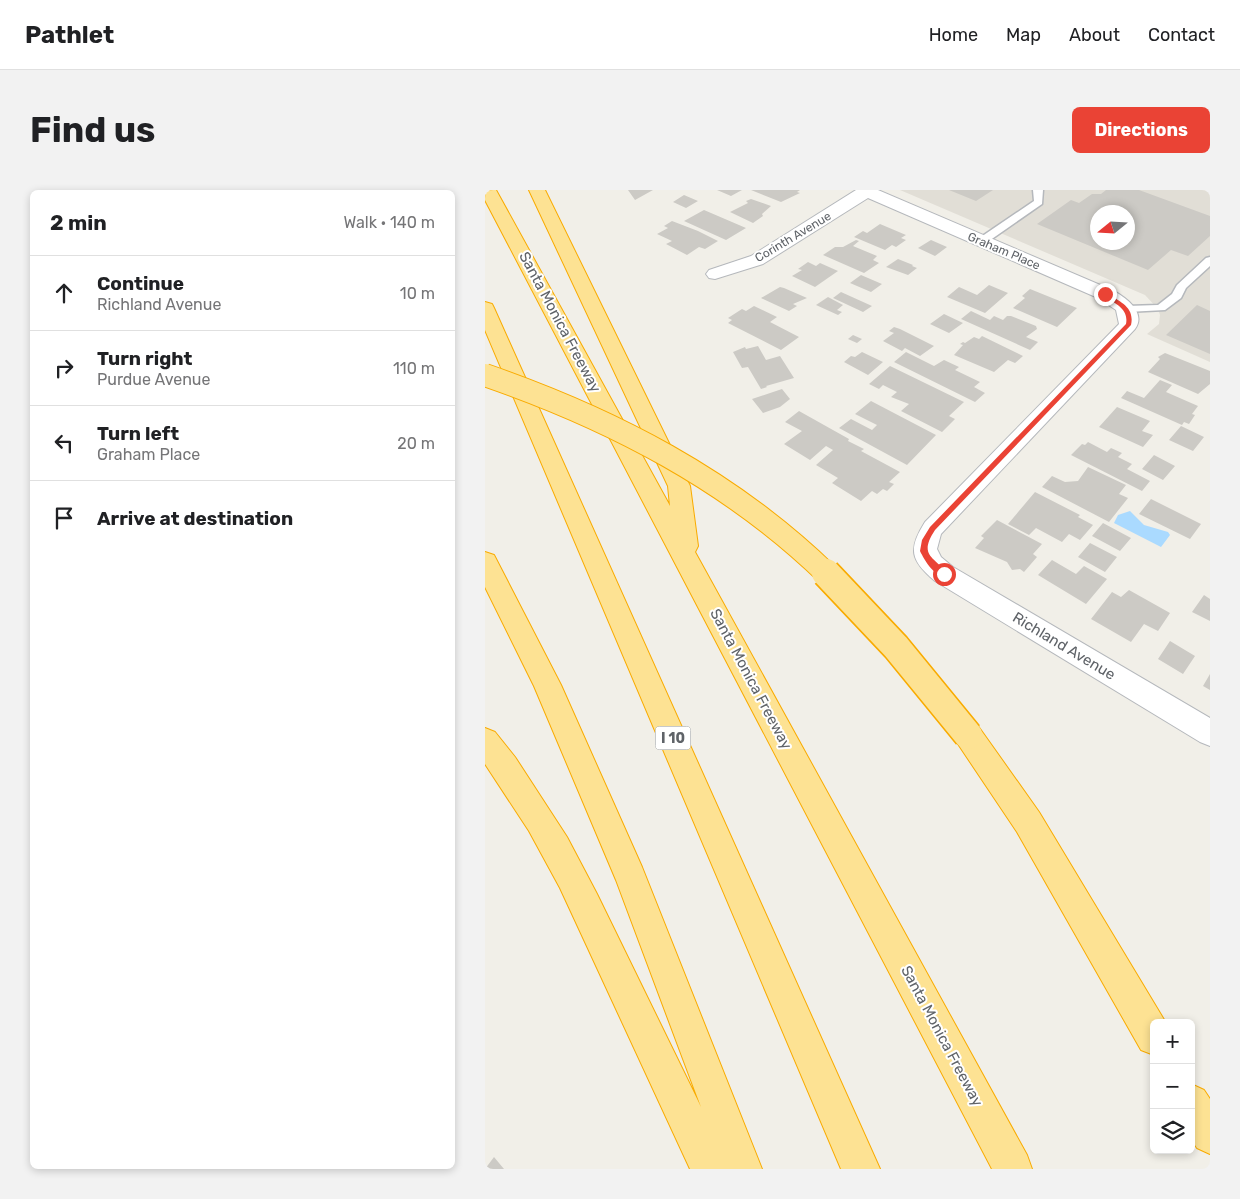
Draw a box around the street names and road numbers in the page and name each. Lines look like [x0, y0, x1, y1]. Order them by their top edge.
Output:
street label: Corinth Avenue [752, 209, 834, 265]
street label: Graham Place [966, 229, 1043, 273]
street label: Santa Monica Freeway [515, 249, 605, 395]
street label: Santa Monica Freeway [706, 606, 796, 752]
street label: Richland Avenue [1009, 608, 1119, 684]
road number: I 10 [655, 726, 691, 750]
street label: Santa Monica Freeway [897, 963, 987, 1109]

